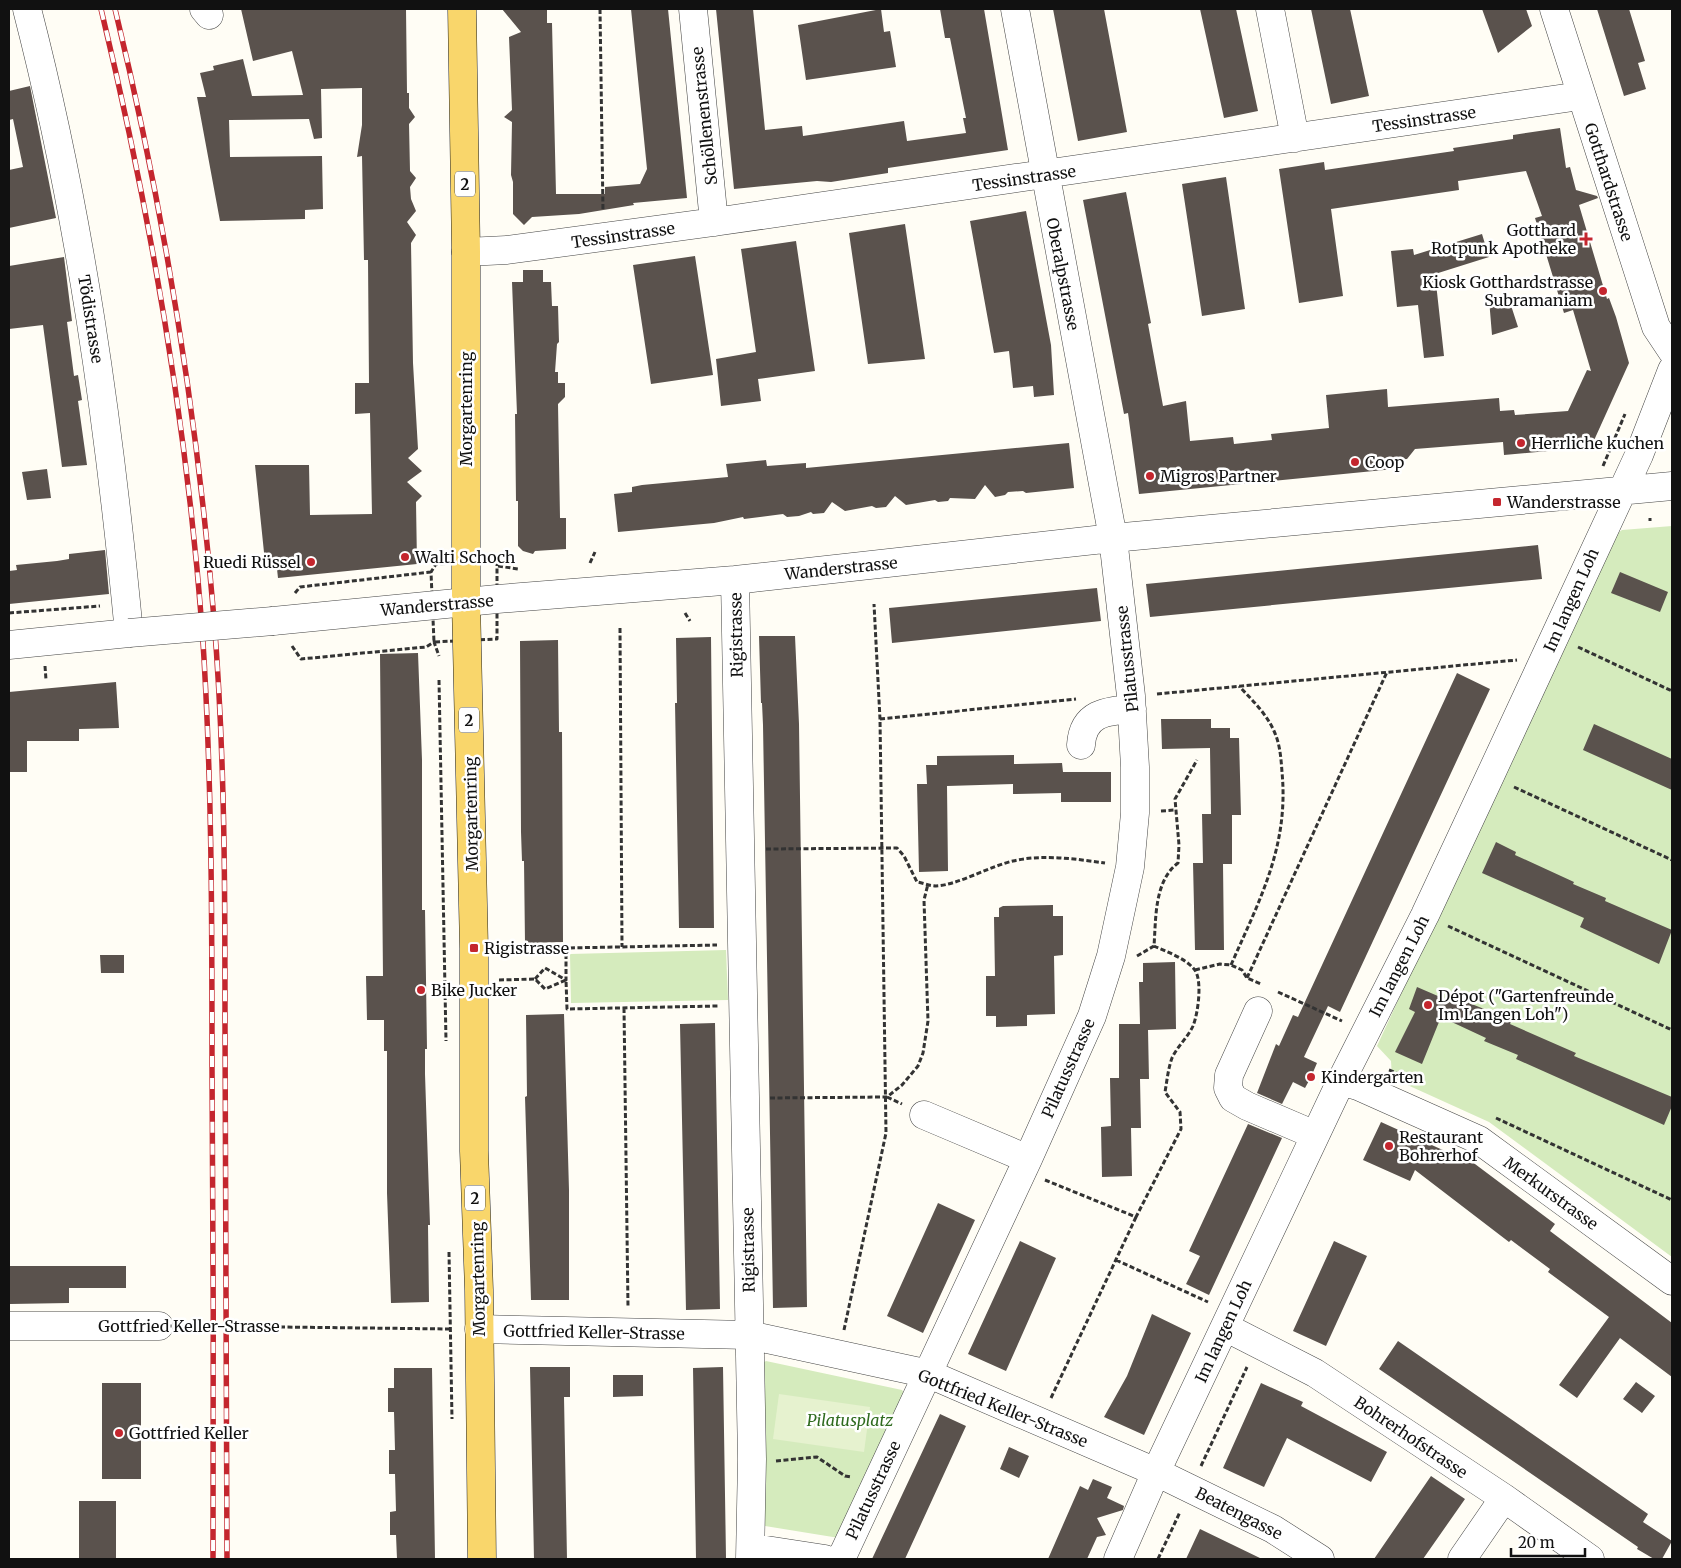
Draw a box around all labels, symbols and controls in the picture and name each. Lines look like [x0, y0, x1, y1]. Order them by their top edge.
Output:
street label: Schöllenenstrasse [687, 46, 721, 186]
street label: Tessinstrasse [1371, 102, 1477, 136]
street label: Gotthardstrasse [1580, 120, 1638, 244]
street label: Tessinstrasse [971, 161, 1077, 195]
road number: 2 [455, 172, 475, 196]
street label: Oberalpstrasse [1042, 216, 1084, 332]
street label: Tessinstrasse [570, 218, 676, 252]
place label: Gotthard Rotpunk Apotheke [1431, 220, 1576, 258]
marker: Gotthard Rotpunk Apotheke [1580, 233, 1592, 245]
place label: Kiosk Gotthardstrasse Subramaniam [1422, 272, 1593, 310]
street label: Tödistrasse [74, 273, 108, 365]
marker: Kiosk Gotthardstrasse Subramaniam [1597, 285, 1609, 297]
street label: Morgartenring [456, 351, 476, 466]
place label: Herrliche kuchen [1531, 433, 1664, 453]
marker: Herrliche kuchen [1515, 437, 1527, 449]
place label: Coop [1365, 452, 1404, 472]
marker: Coop [1349, 456, 1361, 468]
place label: Migros Partner [1160, 466, 1277, 486]
marker: Migros Partner [1144, 470, 1156, 482]
place label: Wanderstrasse [1506, 492, 1621, 512]
marker: Wanderstrasse [1491, 496, 1503, 508]
street label: Im langen Loh [1539, 545, 1603, 655]
place label: Walti Schoch [414, 547, 516, 567]
marker: Walti Schoch [399, 551, 411, 563]
place label: Ruedi Rüssel [203, 552, 301, 572]
street label: Wanderstrasse [783, 552, 898, 584]
marker: Ruedi Rüssel [305, 556, 317, 568]
street label: Wanderstrasse [379, 590, 494, 620]
street label: Rigistrasse [725, 592, 747, 678]
street label: Pilatusstrasse [1111, 605, 1143, 713]
road number: 2 [459, 708, 479, 732]
street label: Morgartenring [460, 756, 482, 871]
street label: Im langen Loh [1365, 911, 1433, 1020]
place label: Rigistrasse [484, 938, 569, 958]
marker: Rigistrasse [468, 942, 480, 954]
place label: Bike Jucker [431, 980, 517, 1000]
marker: Bike Jucker [415, 984, 427, 996]
place label: Dépot ("Gartenfreunde Im Langen Loh") [1438, 986, 1614, 1024]
marker: Dépot ("Gartenfreunde Im Langen Loh") [1422, 999, 1434, 1011]
street label: Pilatusstrasse [1037, 1015, 1099, 1121]
place label: Kindergarten [1321, 1067, 1424, 1087]
marker: Kindergarten [1305, 1071, 1317, 1083]
place label: Restaurant Bohrerhof [1399, 1127, 1484, 1165]
marker: Restaurant Bohrerhof [1383, 1140, 1395, 1152]
street label: Merkurstrasse [1500, 1152, 1602, 1234]
road number: 2 [465, 1186, 485, 1210]
street label: Rigistrasse [737, 1207, 759, 1293]
street label: Morgartenring [467, 1221, 489, 1336]
street label: Im langen Loh [1190, 1276, 1256, 1386]
street label: Gottfried Keller-Strasse [98, 1316, 280, 1336]
street label: Gottfried Keller-Strasse [503, 1320, 685, 1344]
street label: Gottfried Keller-Strasse [915, 1365, 1091, 1451]
street label: Bohrerhofstrasse [1351, 1392, 1471, 1482]
park label: Pilatusplatz [807, 1410, 894, 1430]
place label: Gottfried Keller [129, 1423, 249, 1443]
marker: Gottfried Keller [113, 1427, 125, 1439]
street label: Pilatusstrasse [841, 1437, 905, 1543]
street label: Beatengasse [1192, 1483, 1286, 1543]
scale bar [1511, 1526, 1585, 1558]
text: 20 m [1518, 1533, 1555, 1552]

